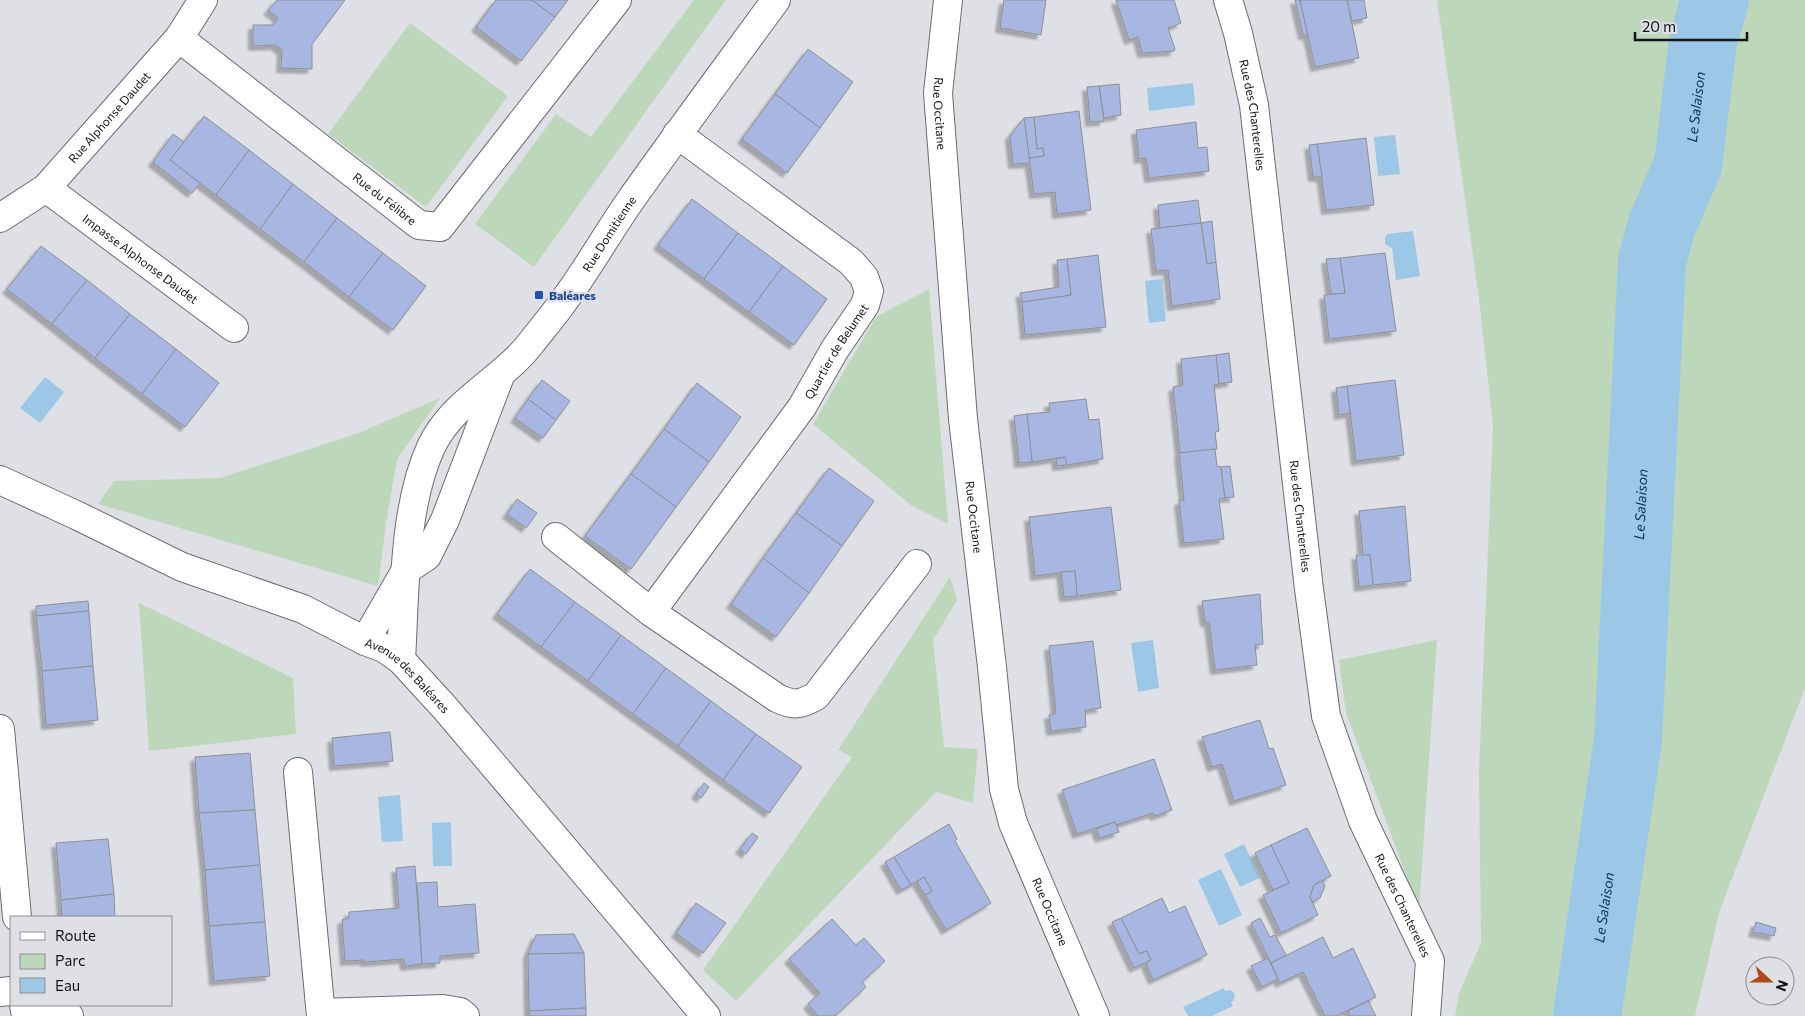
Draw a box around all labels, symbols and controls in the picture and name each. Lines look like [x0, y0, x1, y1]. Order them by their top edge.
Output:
scale bar [1635, 10, 1748, 42]
text: 20 m [1642, 17, 1676, 35]
street label: Rue des Chanterelles [1237, 58, 1268, 172]
street label: Rue Alphonse Daudet [65, 68, 153, 165]
water label: Le Salaison [1682, 71, 1708, 143]
street label: Rue Occitane [931, 77, 949, 150]
street label: Rue du Félibre [350, 169, 419, 227]
street label: Rue Domitienne [579, 193, 638, 274]
street label: Impasse Alphonse Daudet [80, 211, 201, 306]
place label: Baléares [549, 288, 596, 302]
marker: Baléares [533, 289, 545, 301]
street label: Quartier de Belumet [801, 301, 871, 402]
street label: Rue des Chanterelles [1287, 459, 1314, 573]
water label: Le Salaison [1630, 468, 1650, 540]
street label: Rue Occitane [963, 480, 986, 554]
street label: Avenue des Baléares [363, 635, 453, 716]
street label: Rue des Chanterelles [1373, 851, 1434, 959]
water label: Le Salaison [1590, 871, 1617, 944]
street label: Rue Occitane [1030, 875, 1071, 948]
legend [10, 916, 172, 1006]
text: Route [55, 926, 96, 944]
text: Parc [55, 951, 85, 969]
north arrow [1745, 956, 1795, 1006]
text: Eau [55, 976, 80, 994]
text: N [1773, 978, 1792, 994]

